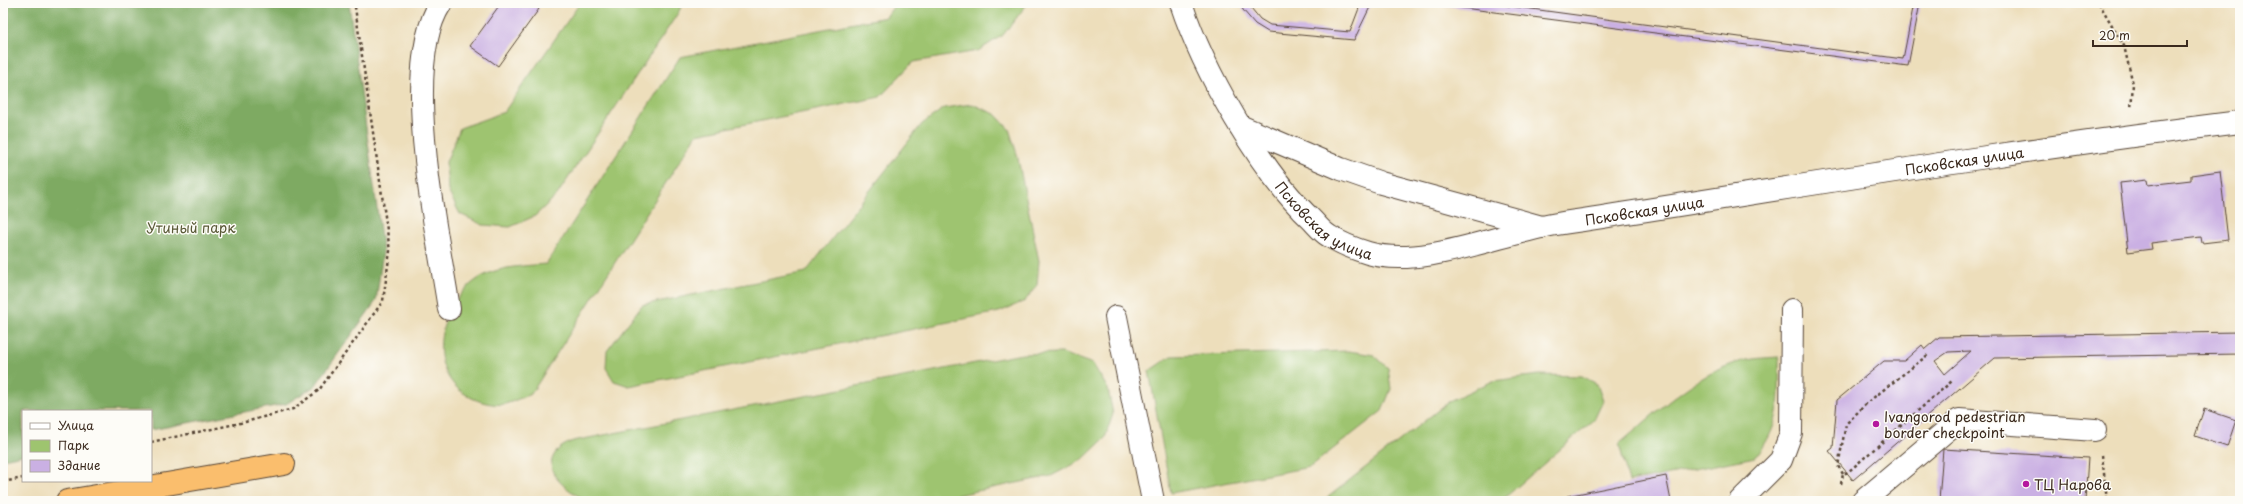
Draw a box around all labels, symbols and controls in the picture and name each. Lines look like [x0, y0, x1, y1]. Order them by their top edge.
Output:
scale bar [2093, 22, 2187, 48]
text: 20 m [2099, 26, 2130, 44]
street label: Псковская улица [1904, 141, 2025, 180]
street label: Псковская улица [1271, 177, 1375, 264]
street label: Псковская улица [1584, 191, 1705, 230]
park label: Утиный парк [146, 217, 236, 238]
place label: Ivangorod pedestrian border checkpoint [1884, 406, 2026, 443]
legend [22, 410, 152, 482]
text: Улица [58, 416, 94, 434]
marker: Ivangorod pedestrian border checkpoint [1871, 419, 1881, 429]
text: Парк [58, 436, 90, 454]
text: Здание [58, 456, 100, 474]
place label: ТЦ Нарова [2034, 474, 2111, 495]
marker: ТЦ Нарова [2021, 479, 2031, 489]

